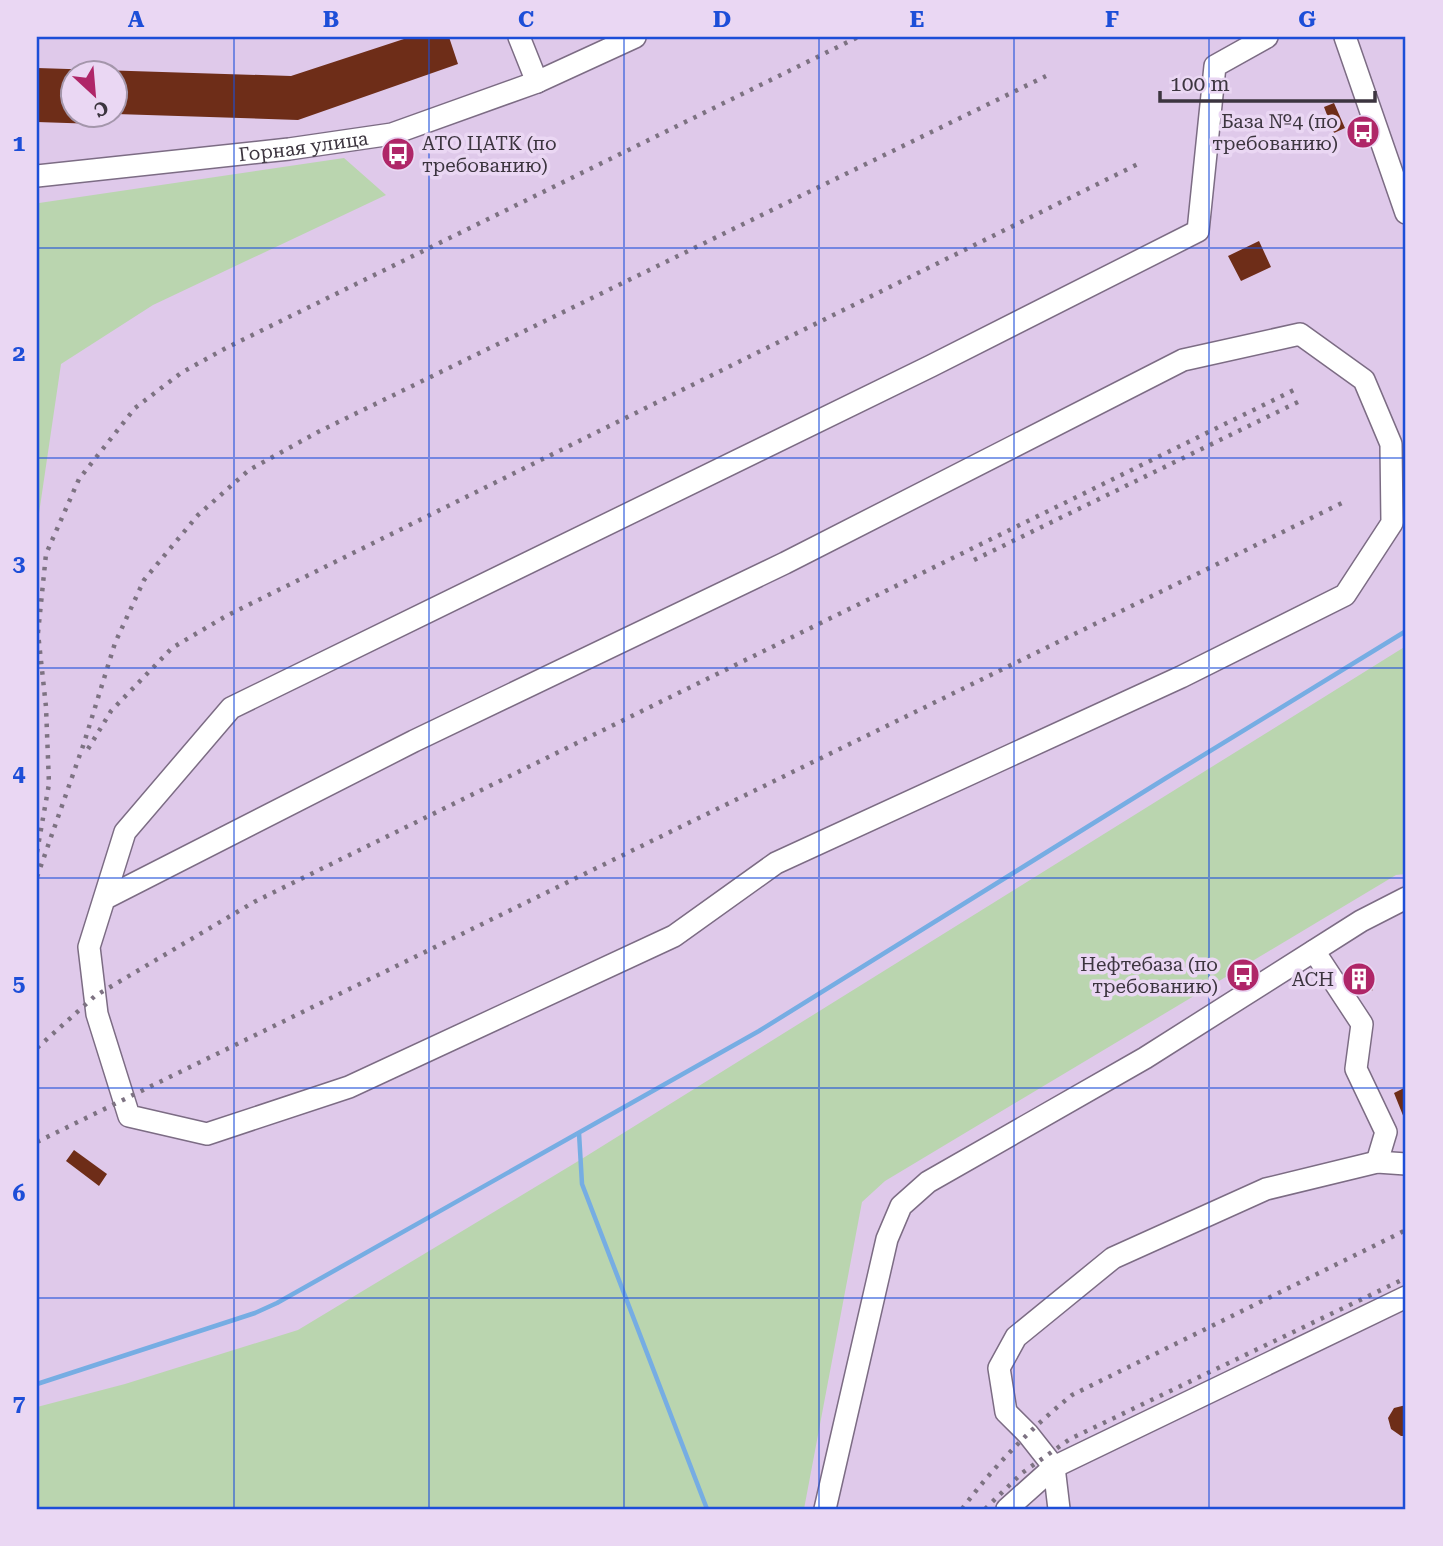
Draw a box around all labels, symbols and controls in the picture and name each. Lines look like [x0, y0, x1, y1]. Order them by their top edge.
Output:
text: A [128, 6, 145, 33]
text: B [323, 6, 339, 33]
text: C [518, 6, 534, 33]
text: D [713, 6, 731, 33]
text: E [910, 6, 924, 33]
text: F [1105, 6, 1119, 33]
text: G [1298, 6, 1316, 33]
north arrow [60, 60, 130, 130]
scale bar [1160, 60, 1375, 104]
text: 100 m [1170, 72, 1230, 96]
text: С [90, 96, 112, 122]
place label: База №4 (по требованию) [1212, 110, 1338, 155]
bus stop icon: База №4 (по требованию) [1344, 113, 1382, 151]
street label: Горная улица [237, 126, 370, 166]
text: 1 [13, 130, 26, 157]
place label: АТО ЦАТК (по требованию) [422, 132, 557, 177]
bus stop icon: АТО ЦАТК (по требованию) [379, 135, 417, 173]
text: 2 [13, 340, 25, 367]
text: 3 [13, 550, 26, 577]
text: 4 [13, 760, 26, 787]
place label: Нефтебаза (по требованию) [1080, 953, 1218, 998]
bus stop icon: Нефтебаза (по требованию) [1224, 956, 1262, 994]
building icon: АСН [1340, 960, 1378, 998]
place label: АСН [1292, 968, 1334, 991]
text: 5 [13, 970, 26, 997]
text: 6 [13, 1180, 26, 1207]
text: 7 [13, 1390, 26, 1417]

